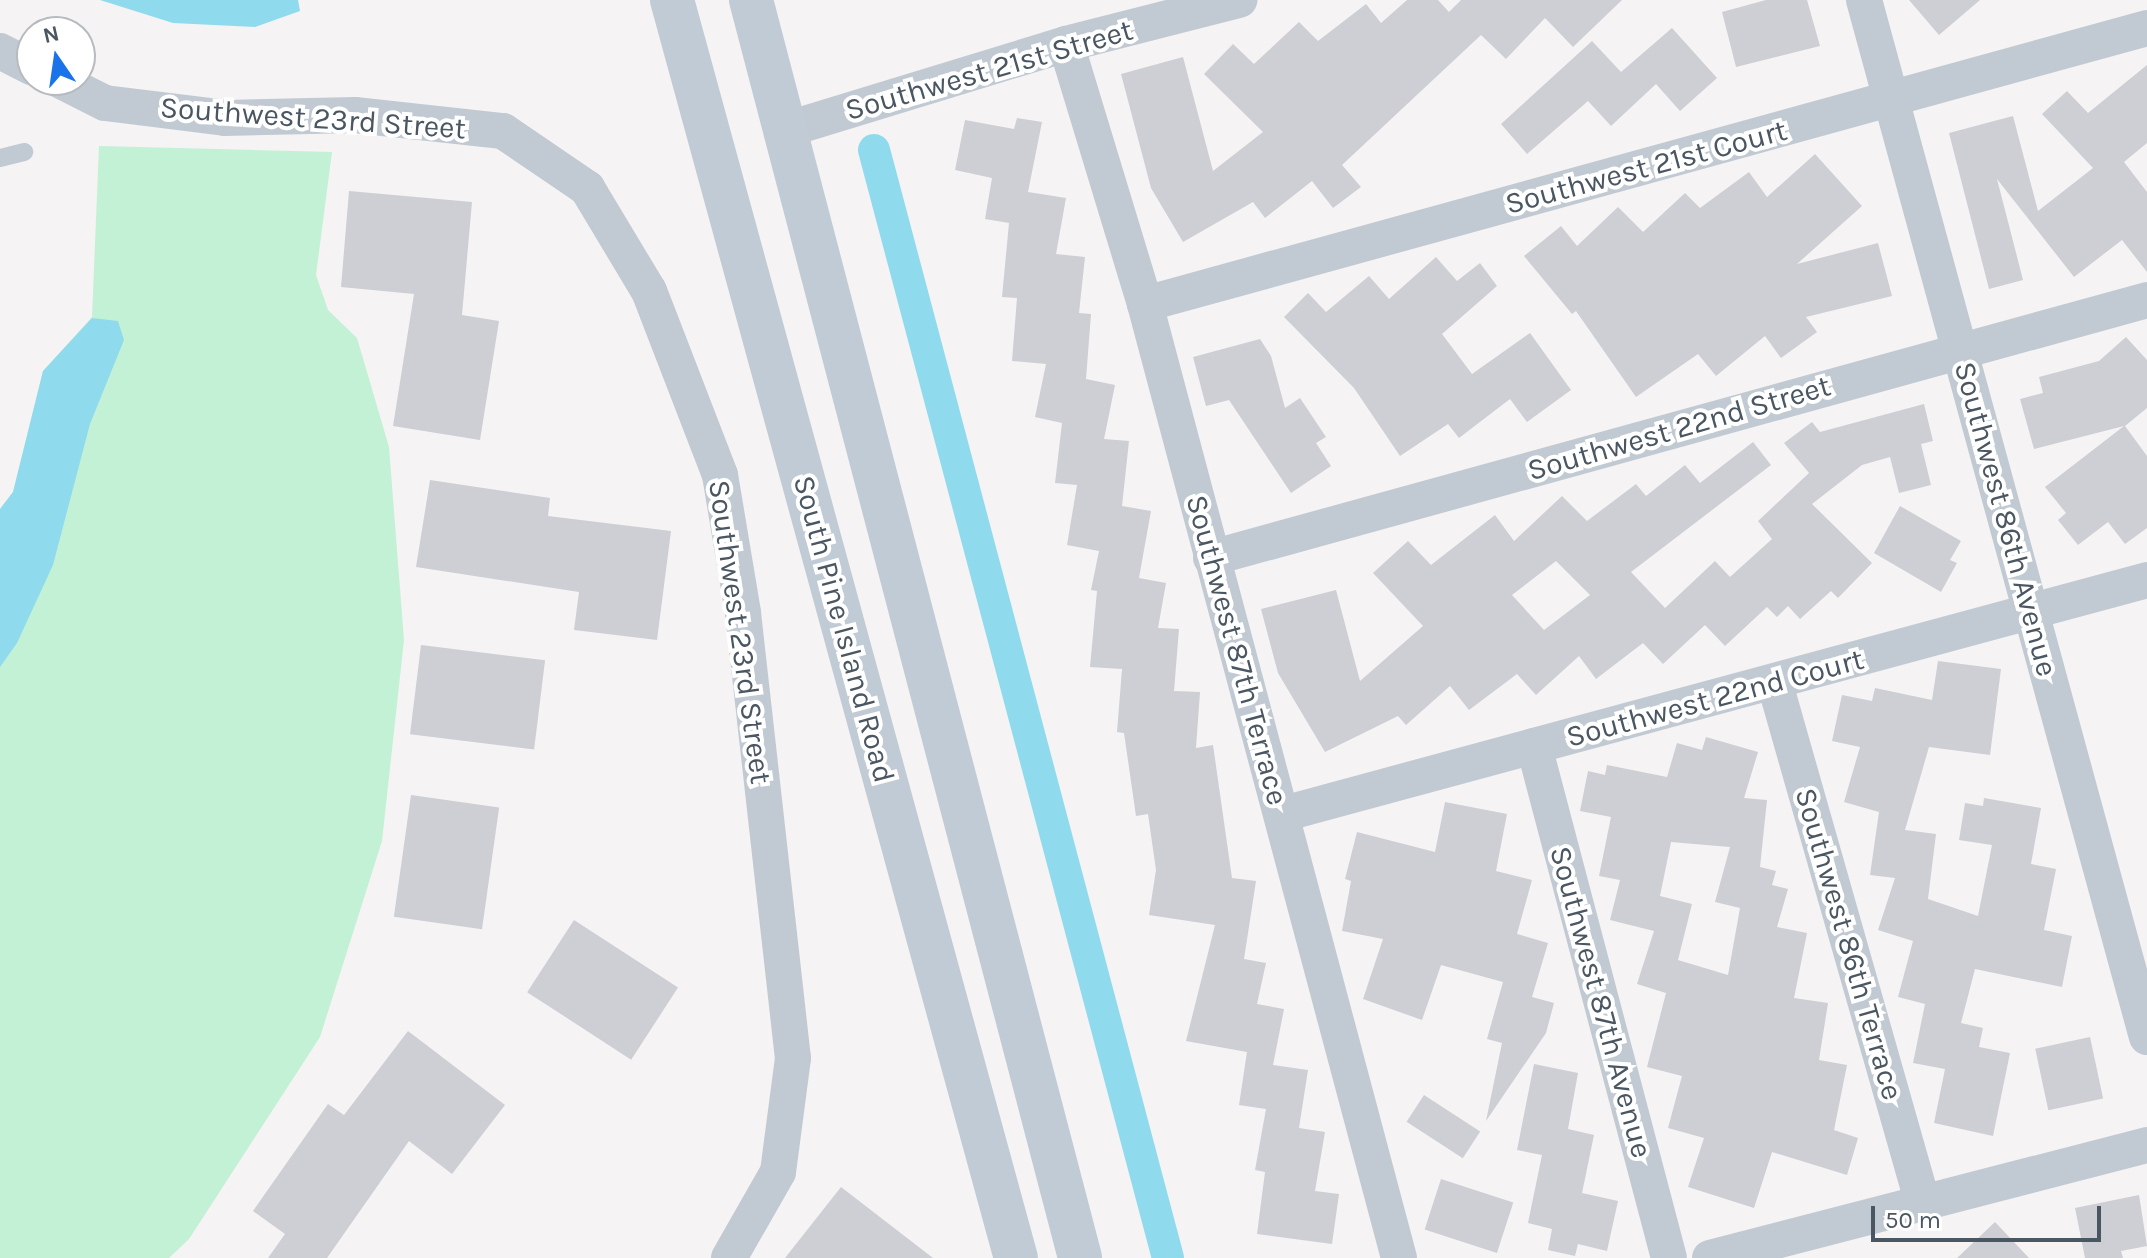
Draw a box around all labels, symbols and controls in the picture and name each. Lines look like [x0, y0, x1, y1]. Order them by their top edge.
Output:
street label: Southwest 21st Street [841, 12, 1137, 128]
north arrow [16, 16, 96, 96]
text: N [40, 20, 62, 49]
street label: Southwest 23rd Street [159, 89, 467, 147]
street label: Southwest 21st Court [1501, 112, 1791, 222]
street label: Southwest 86th Avenue [1947, 358, 2065, 680]
street label: Southwest 22nd Street [1523, 367, 1835, 489]
street label: South Pine Island Road [786, 471, 902, 787]
street label: Southwest 23rd Street [701, 478, 779, 786]
street label: Southwest 87th Terrace [1178, 491, 1296, 809]
street label: Southwest 22nd Court [1562, 641, 1868, 755]
street label: Southwest 86th Terrace [1787, 784, 1911, 1104]
street label: Southwest 87th Avenue [1542, 842, 1660, 1162]
scale bar [1875, 1190, 2105, 1240]
text: 50 m [1885, 1206, 1941, 1234]

